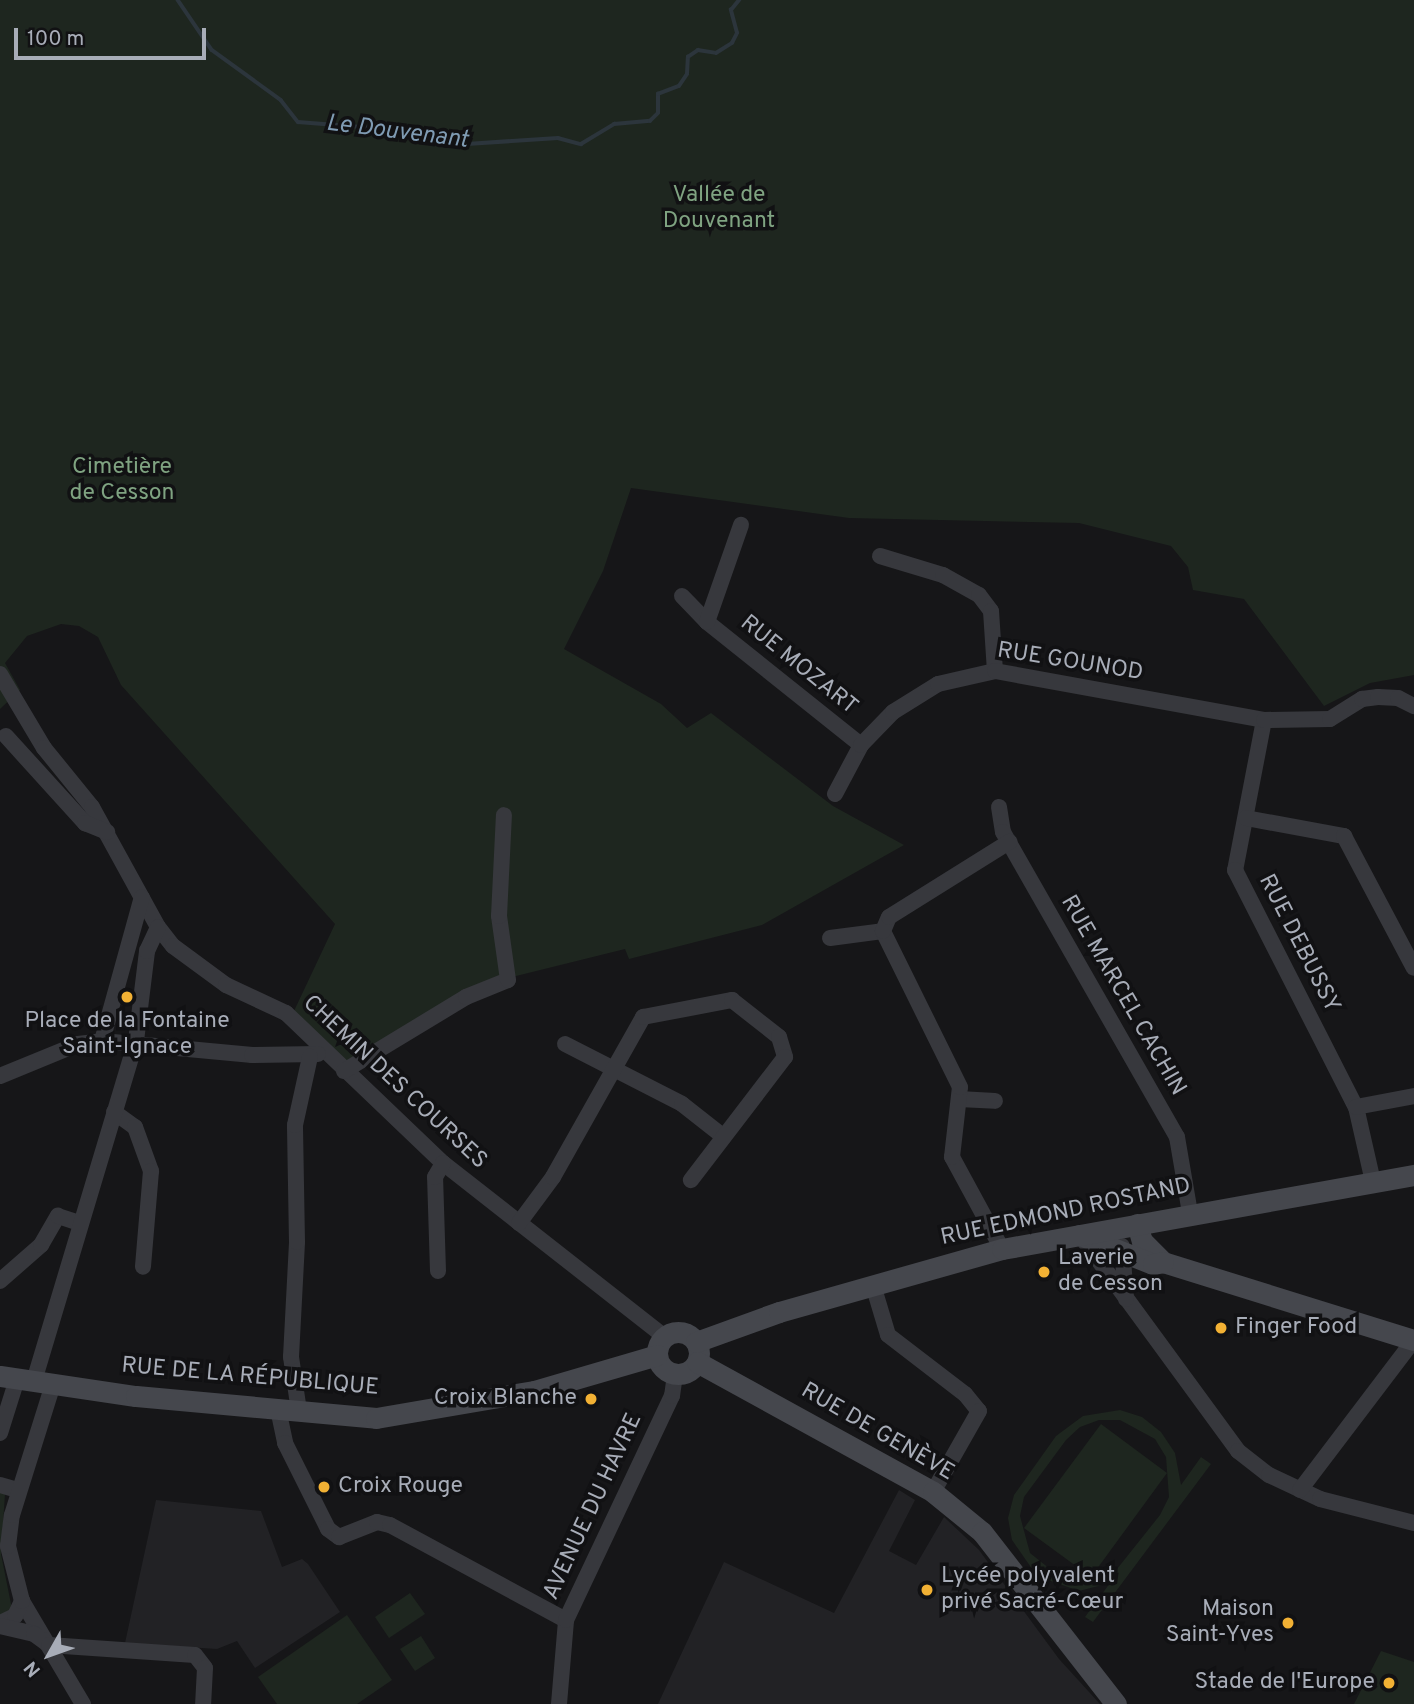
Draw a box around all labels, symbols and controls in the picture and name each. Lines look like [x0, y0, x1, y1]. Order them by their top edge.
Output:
scale bar [18, 14, 210, 58]
text: 100 m [27, 26, 84, 53]
water label: Le Douvenant [324, 110, 470, 156]
park label: Vallée de Douvenant [663, 182, 775, 236]
park label: Cimetière de Cesson [70, 454, 174, 508]
street label: RUE MOZART [734, 610, 862, 722]
street label: RUE GOUNOD [995, 638, 1145, 688]
street label: RUE DEBUSSY [1251, 870, 1345, 1018]
street label: RUE MARCEL CACHIN [1053, 891, 1191, 1101]
marker: Place de la Fontaine Saint-Ignace [119, 989, 135, 1005]
street label: CHEMIN DES COURSES [296, 990, 492, 1176]
place label: Place de la Fontaine Saint-Ignace [24, 1008, 230, 1062]
street label: RUE EDMOND ROSTAND [938, 1173, 1194, 1253]
place label: Laverie de Cesson [1058, 1245, 1163, 1299]
marker: Laverie de Cesson [1036, 1264, 1052, 1280]
place label: Finger Food [1235, 1314, 1357, 1342]
marker: Finger Food [1213, 1320, 1229, 1336]
street label: RUE DE LA RÉPUBLIQUE [120, 1353, 380, 1403]
street label: RUE DE GENÈVE [796, 1378, 958, 1488]
place label: Croix Blanche [434, 1385, 577, 1413]
marker: Croix Blanche [583, 1391, 599, 1407]
street label: AVENUE DU HAVRE [539, 1409, 649, 1605]
place label: Croix Rouge [338, 1473, 463, 1501]
marker: Croix Rouge [316, 1479, 332, 1495]
place label: Lycée polyvalent privé Sacré-Cœur [941, 1563, 1123, 1617]
marker: Lycée polyvalent privé Sacré-Cœur [919, 1582, 935, 1598]
place label: Maison Saint-Yves [1166, 1596, 1274, 1650]
marker: Maison Saint-Yves [1280, 1615, 1296, 1631]
north arrow [14, 1620, 84, 1690]
text: N [19, 1656, 46, 1681]
place label: Stade de l'Europe [1194, 1669, 1375, 1697]
marker: Stade de l'Europe [1381, 1675, 1397, 1691]

